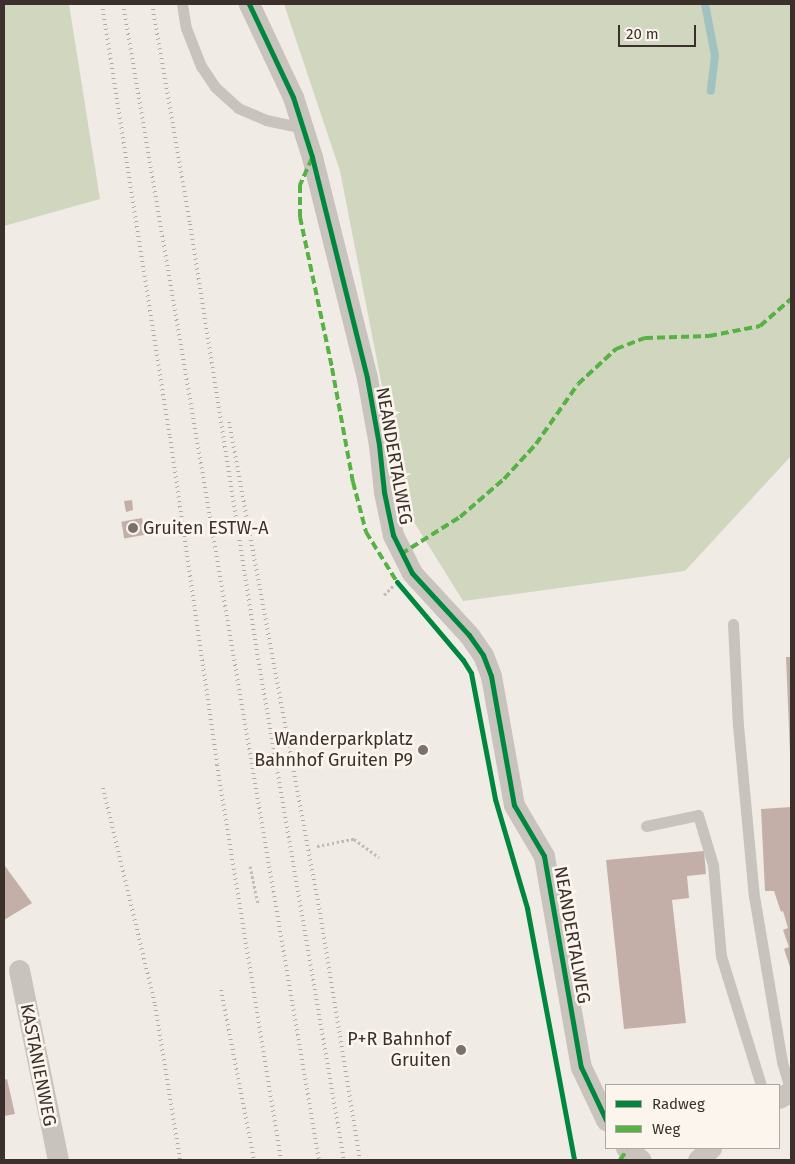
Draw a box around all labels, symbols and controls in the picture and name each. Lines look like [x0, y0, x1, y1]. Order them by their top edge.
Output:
scale bar [620, 15, 698, 47]
text: 20 m [626, 25, 659, 43]
street label: NEANDERTALWEG [371, 386, 417, 526]
place label: Gruiten ESTW-A [143, 517, 269, 539]
marker: Gruiten ESTW-A [127, 522, 139, 534]
place label: Wanderparkplatz Bahnhof Gruiten P9 [254, 729, 413, 772]
marker: Wanderparkplatz Bahnhof Gruiten P9 [417, 744, 429, 756]
street label: NEANDERTALWEG [549, 865, 595, 1005]
street label: KASTANIENWEG [16, 1002, 60, 1128]
place label: P+R Bahnhof Gruiten [347, 1029, 451, 1072]
marker: P+R Bahnhof Gruiten [455, 1044, 467, 1056]
legend [605, 1084, 780, 1149]
text: Radweg [652, 1095, 705, 1113]
text: Weg [652, 1120, 680, 1138]

